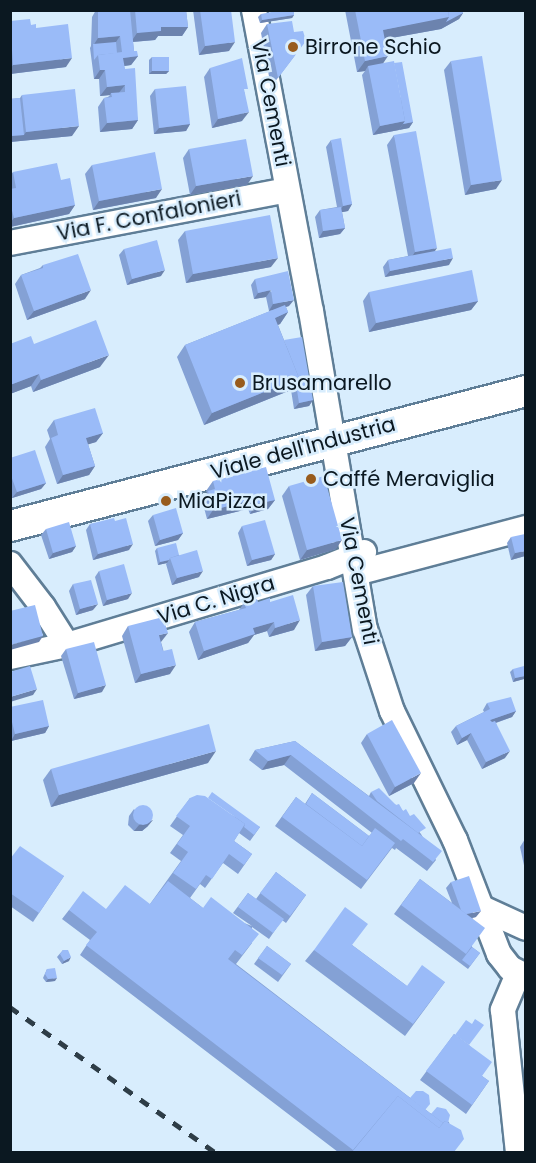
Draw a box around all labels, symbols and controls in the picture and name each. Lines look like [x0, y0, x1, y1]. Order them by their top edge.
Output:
place label: Birrone Schio [305, 34, 441, 60]
street label: Via Cementi [246, 37, 296, 169]
marker: Birrone Schio [286, 40, 300, 54]
street label: Via F. Confalonieri [55, 186, 243, 246]
place label: Brusamarello [252, 370, 392, 396]
marker: Brusamarello [233, 376, 247, 390]
street label: Viale dell'Industria [208, 411, 398, 485]
place label: Caffé Meraviglia [323, 466, 495, 492]
marker: Caffé Meraviglia [304, 472, 318, 486]
place label: MiaPizza [178, 488, 266, 514]
marker: MiaPizza [159, 494, 173, 508]
street label: Via Cementi [334, 515, 384, 647]
street label: Via C. Nigra [154, 570, 278, 630]

